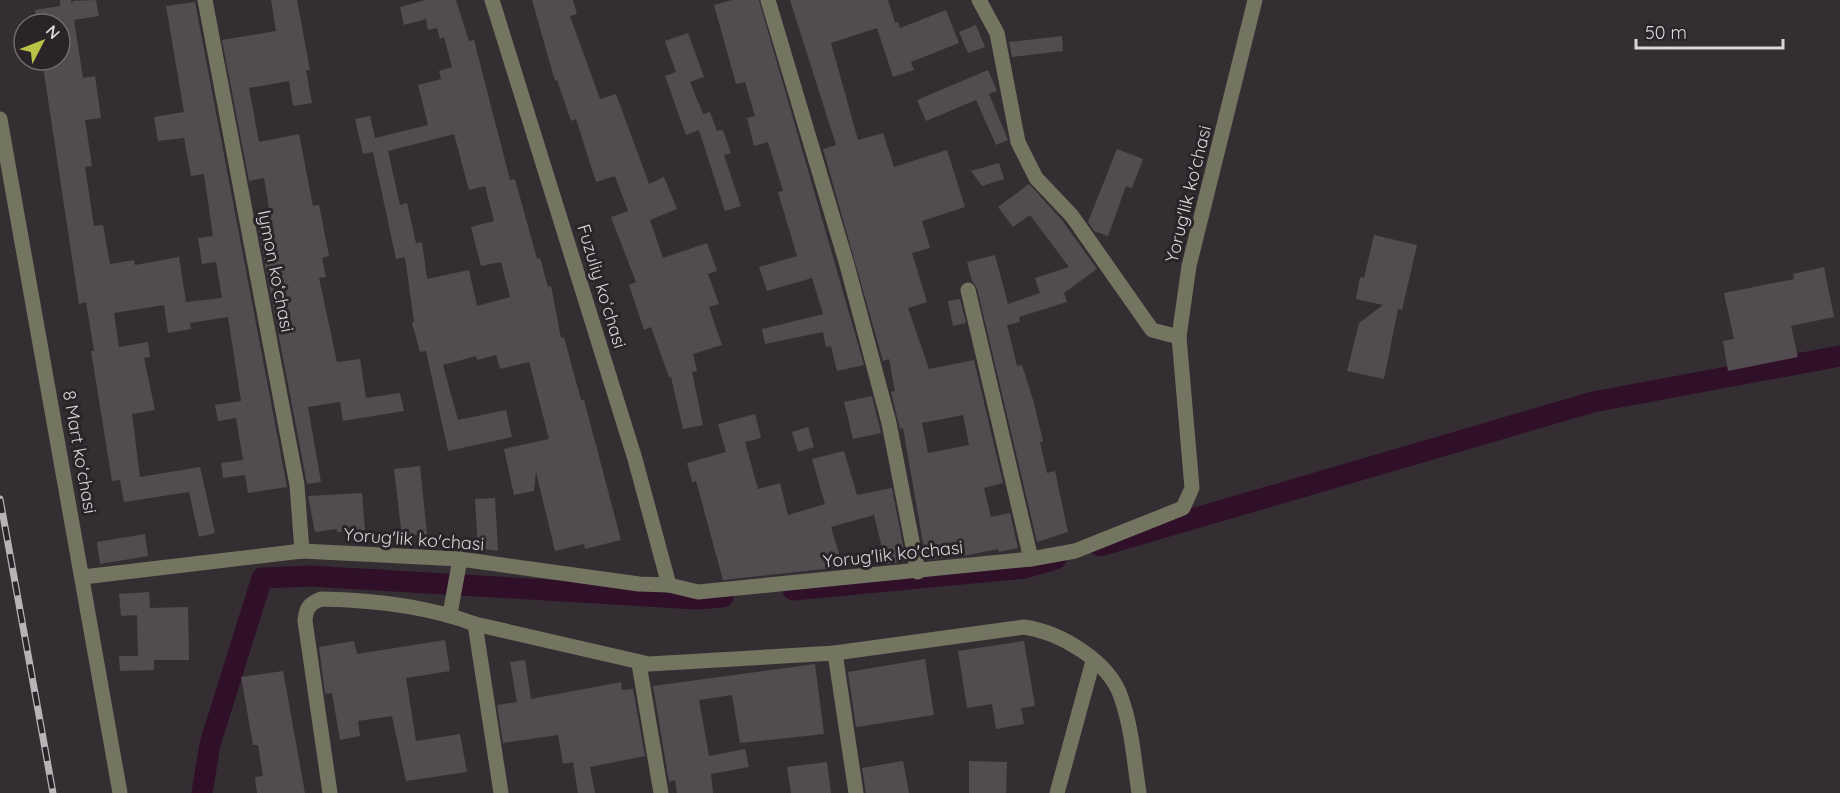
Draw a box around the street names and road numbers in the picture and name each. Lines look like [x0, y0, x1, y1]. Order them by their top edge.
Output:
street label: Yorug'lik ko'chasi [1160, 123, 1216, 265]
street label: Iymon koʻchasi [253, 208, 299, 334]
street label: Fuzuliy koʻchasi [572, 221, 632, 351]
street label: 8 Mart koʻchasi [58, 389, 102, 515]
street label: Yorug'lik ko'chasi [343, 523, 485, 555]
street label: Yorug'lik ko'chasi [822, 535, 964, 573]

